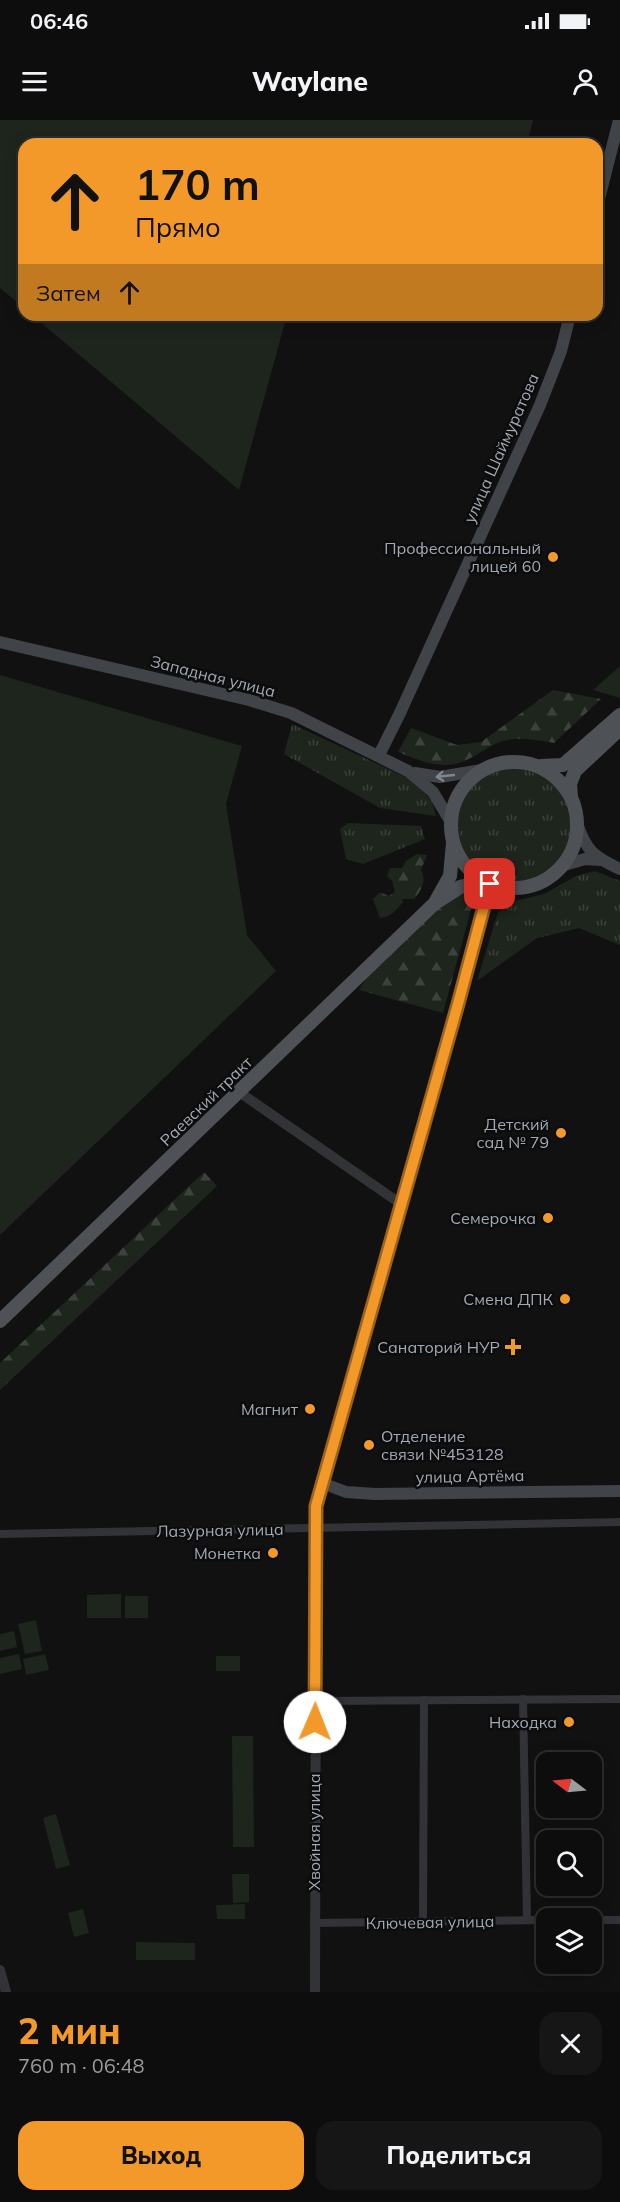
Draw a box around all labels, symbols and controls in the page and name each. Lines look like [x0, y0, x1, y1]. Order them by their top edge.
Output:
text: 06:46 [30, 7, 88, 35]
text: Waylane [252, 64, 368, 98]
icon: menu [18, 65, 51, 98]
icon: person [569, 65, 602, 98]
text: 170 m [135, 158, 260, 211]
icon: ahead [36, 162, 114, 240]
text: Прямо [135, 210, 221, 244]
icon: ahead [113, 276, 146, 309]
text: Затем [36, 279, 101, 307]
street label: улица Шаймуратова [459, 370, 543, 526]
place label: Профессиональный лицей 60 [384, 538, 541, 576]
marker: Профессиональный лицей 60 [546, 550, 560, 564]
street label: Западная улица [148, 651, 278, 701]
one-way arrow [435, 771, 455, 782]
pin [464, 858, 515, 909]
icon: arrive [473, 867, 506, 900]
street label: Раевский тракт [156, 1052, 257, 1150]
place label: Детский сад № 79 [477, 1114, 549, 1152]
marker: Детский сад № 79 [554, 1126, 568, 1140]
place label: Семерочка [450, 1208, 536, 1228]
marker: Семерочка [541, 1211, 555, 1225]
place label: Смена ДПК [463, 1289, 553, 1309]
marker: Смена ДПК [558, 1292, 572, 1306]
place label: Санаторий НУР [377, 1337, 500, 1357]
marker: Санаторий НУР [504, 1338, 522, 1356]
place label: Магнит [241, 1399, 299, 1419]
marker: Магнит [303, 1402, 317, 1416]
place label: Отделение связи №453128 [381, 1426, 504, 1464]
marker: Отделение связи №453128 [362, 1438, 376, 1452]
street label: улица Артёма [415, 1465, 525, 1487]
street label: Лазурная улица [156, 1519, 284, 1541]
place label: Монетка [194, 1543, 261, 1563]
marker: Монетка [266, 1546, 280, 1560]
position arrow [283, 1690, 347, 1754]
place label: Находка [489, 1712, 557, 1732]
marker: Находка [562, 1715, 576, 1729]
north arrow [536, 1752, 602, 1818]
map controls [536, 1752, 602, 1974]
street label: Хвойная улица [304, 1773, 324, 1891]
button: search [536, 1830, 602, 1896]
button: layers [536, 1908, 602, 1974]
street label: Ключевая улица [366, 1911, 494, 1933]
text: 2 мин [18, 2008, 121, 2053]
button: close [539, 2012, 602, 2075]
text: 760 m · 06:48 [18, 2053, 144, 2078]
button: Выход [18, 2121, 304, 2190]
button: Поделиться [316, 2121, 602, 2190]

